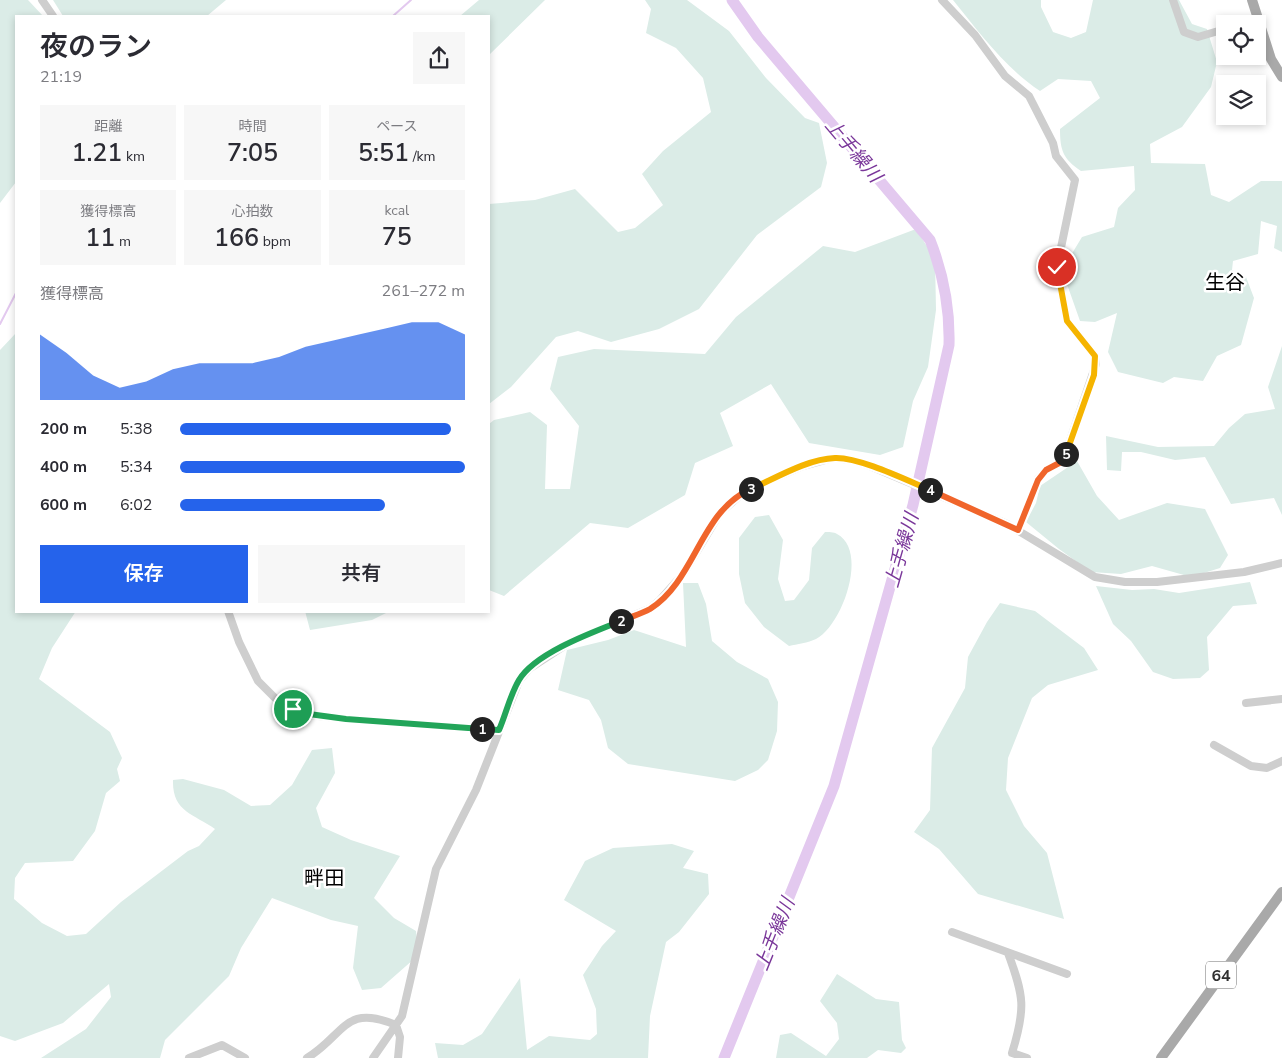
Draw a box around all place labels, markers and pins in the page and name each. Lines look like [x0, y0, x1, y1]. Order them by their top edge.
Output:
pin [1036, 246, 1078, 288]
pin: 5 [1054, 442, 1078, 466]
pin: 3 [738, 476, 764, 502]
pin: 4 [918, 478, 942, 502]
pin: 2 [608, 608, 634, 634]
pin [272, 688, 314, 730]
pin: 1 [470, 716, 494, 742]

